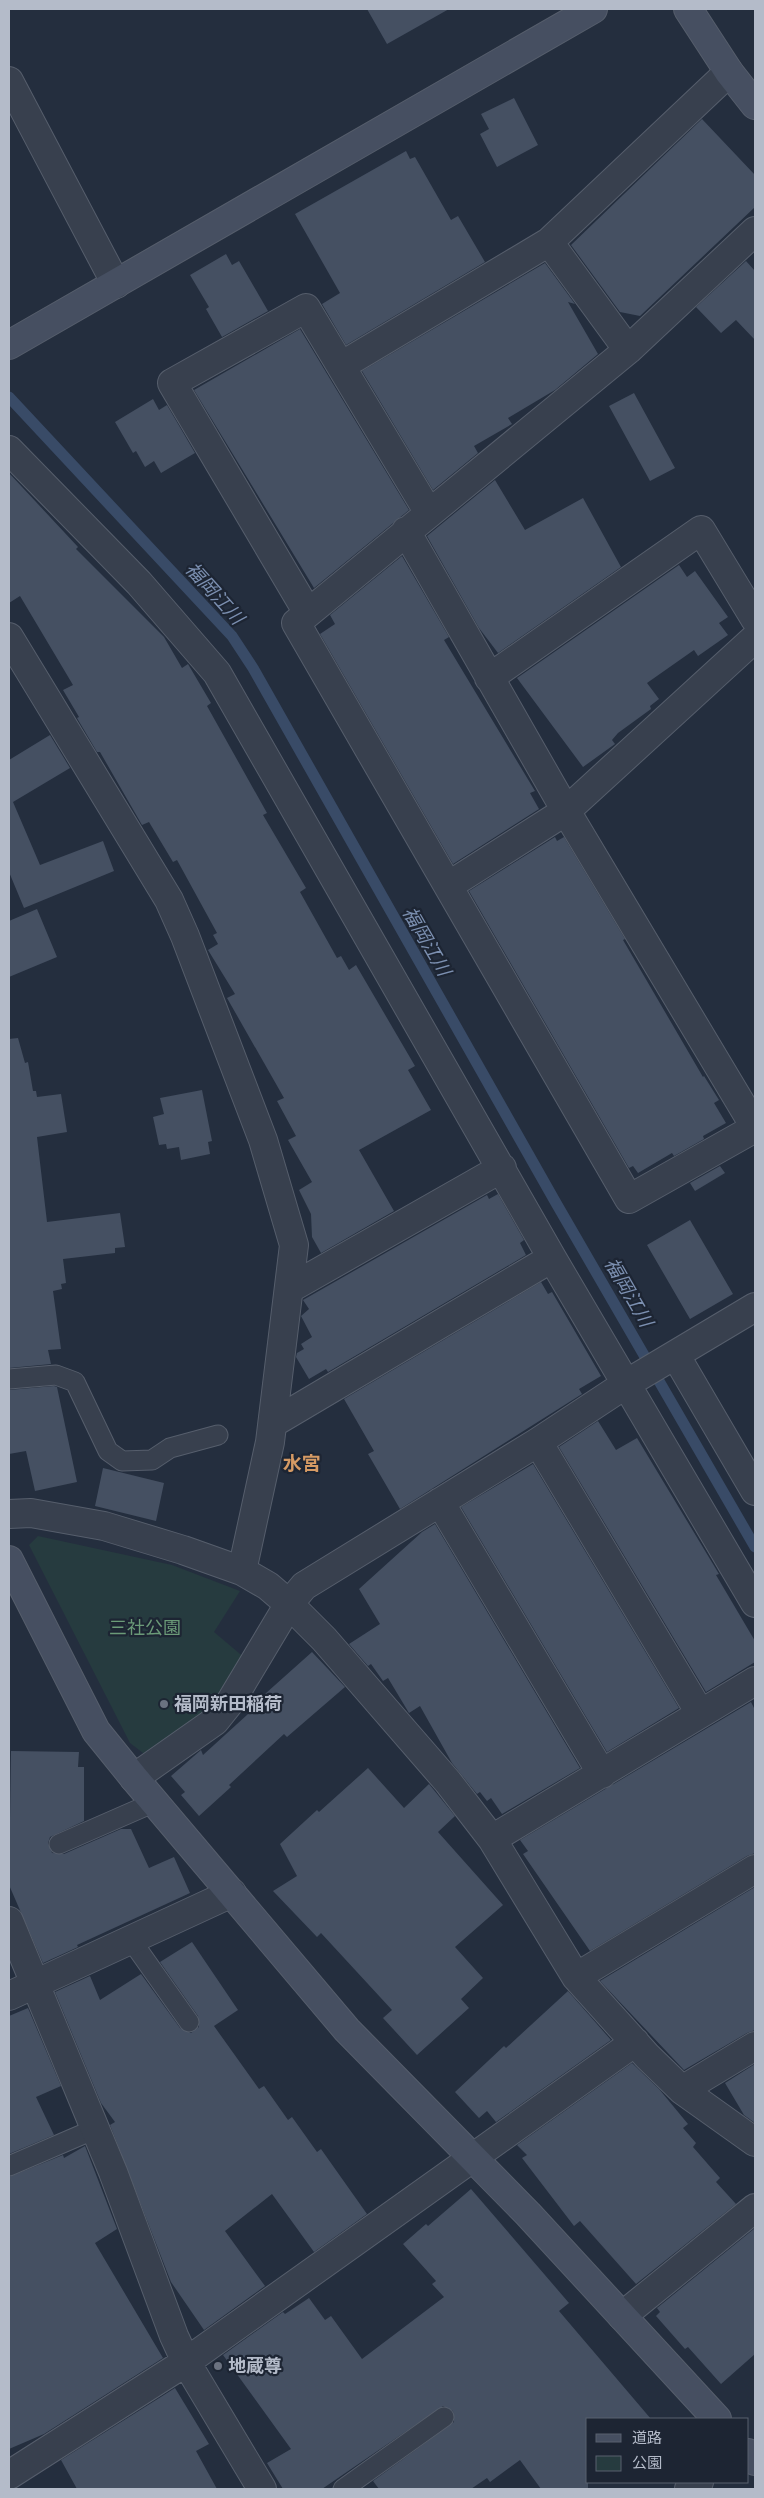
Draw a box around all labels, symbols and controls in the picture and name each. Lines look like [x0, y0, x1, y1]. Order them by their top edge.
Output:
water label: 福岡江川 [179, 556, 251, 632]
water label: 福岡江川 [396, 902, 458, 983]
water label: 福岡江川 [598, 1253, 660, 1334]
district label: 水宮 [283, 1450, 321, 1477]
park label: 三社公園 [109, 1615, 181, 1641]
place label: 福岡新田稲荷 [174, 1691, 282, 1717]
marker: 福岡新田稲荷 [158, 1698, 170, 1710]
place label: 地蔵尊 [228, 2353, 282, 2379]
marker: 地蔵尊 [212, 2360, 224, 2372]
legend [586, 2418, 749, 2483]
text: 道路 [632, 2427, 662, 2449]
text: 公園 [632, 2452, 662, 2474]

